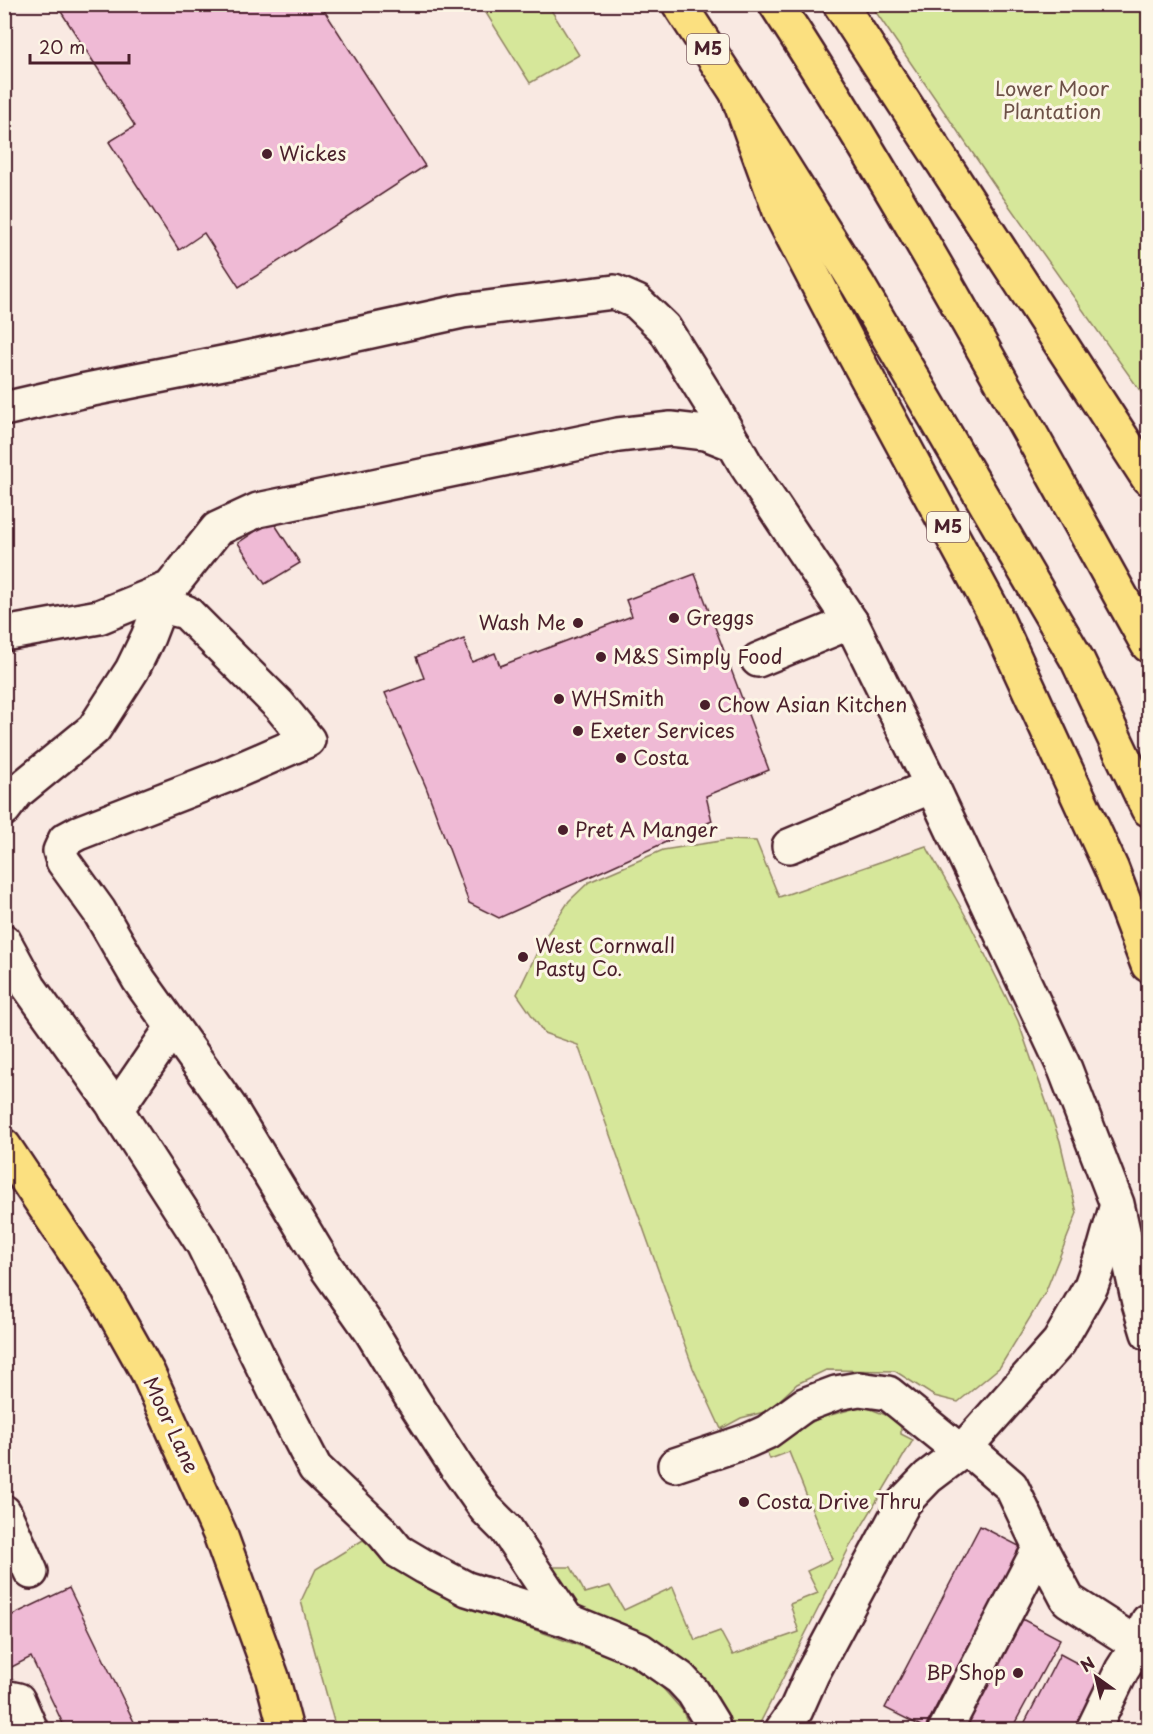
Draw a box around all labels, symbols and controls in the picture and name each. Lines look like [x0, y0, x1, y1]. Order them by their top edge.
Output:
scale bar [30, 27, 129, 65]
text: 20 m [39, 33, 85, 60]
road number: M5 [687, 34, 729, 64]
park label: Lower Moor Plantation [995, 73, 1110, 126]
place label: Wickes [279, 138, 346, 168]
marker: Wickes [260, 147, 274, 161]
road number: M5 [927, 512, 969, 542]
place label: Greggs [686, 602, 754, 632]
place label: Wash Me [479, 607, 566, 637]
marker: Greggs [667, 611, 681, 625]
marker: Wash Me [571, 616, 585, 630]
place label: M&S Simply Food [613, 641, 782, 671]
marker: M&S Simply Food [594, 650, 608, 664]
place label: WHSmith [571, 683, 665, 713]
place label: Chow Asian Kitchen [717, 689, 907, 719]
marker: WHSmith [552, 692, 566, 706]
marker: Chow Asian Kitchen [698, 698, 712, 712]
place label: Exeter Services [590, 715, 735, 745]
marker: Exeter Services [571, 724, 585, 738]
place label: Costa [633, 742, 689, 772]
marker: Costa [614, 751, 628, 765]
place label: Pret A Manger [575, 814, 718, 844]
marker: Pret A Manger [556, 823, 570, 837]
place label: West Cornwall Pasty Co. [535, 930, 675, 983]
marker: West Cornwall Pasty Co. [516, 950, 530, 964]
street label: Moor Lane [136, 1371, 207, 1478]
place label: Costa Drive Thru [756, 1486, 921, 1516]
marker: Costa Drive Thru [737, 1495, 751, 1509]
north arrow [1066, 1647, 1126, 1707]
text: N [1075, 1650, 1099, 1677]
place label: BP Shop [926, 1657, 1006, 1687]
marker: BP Shop [1011, 1666, 1025, 1680]

